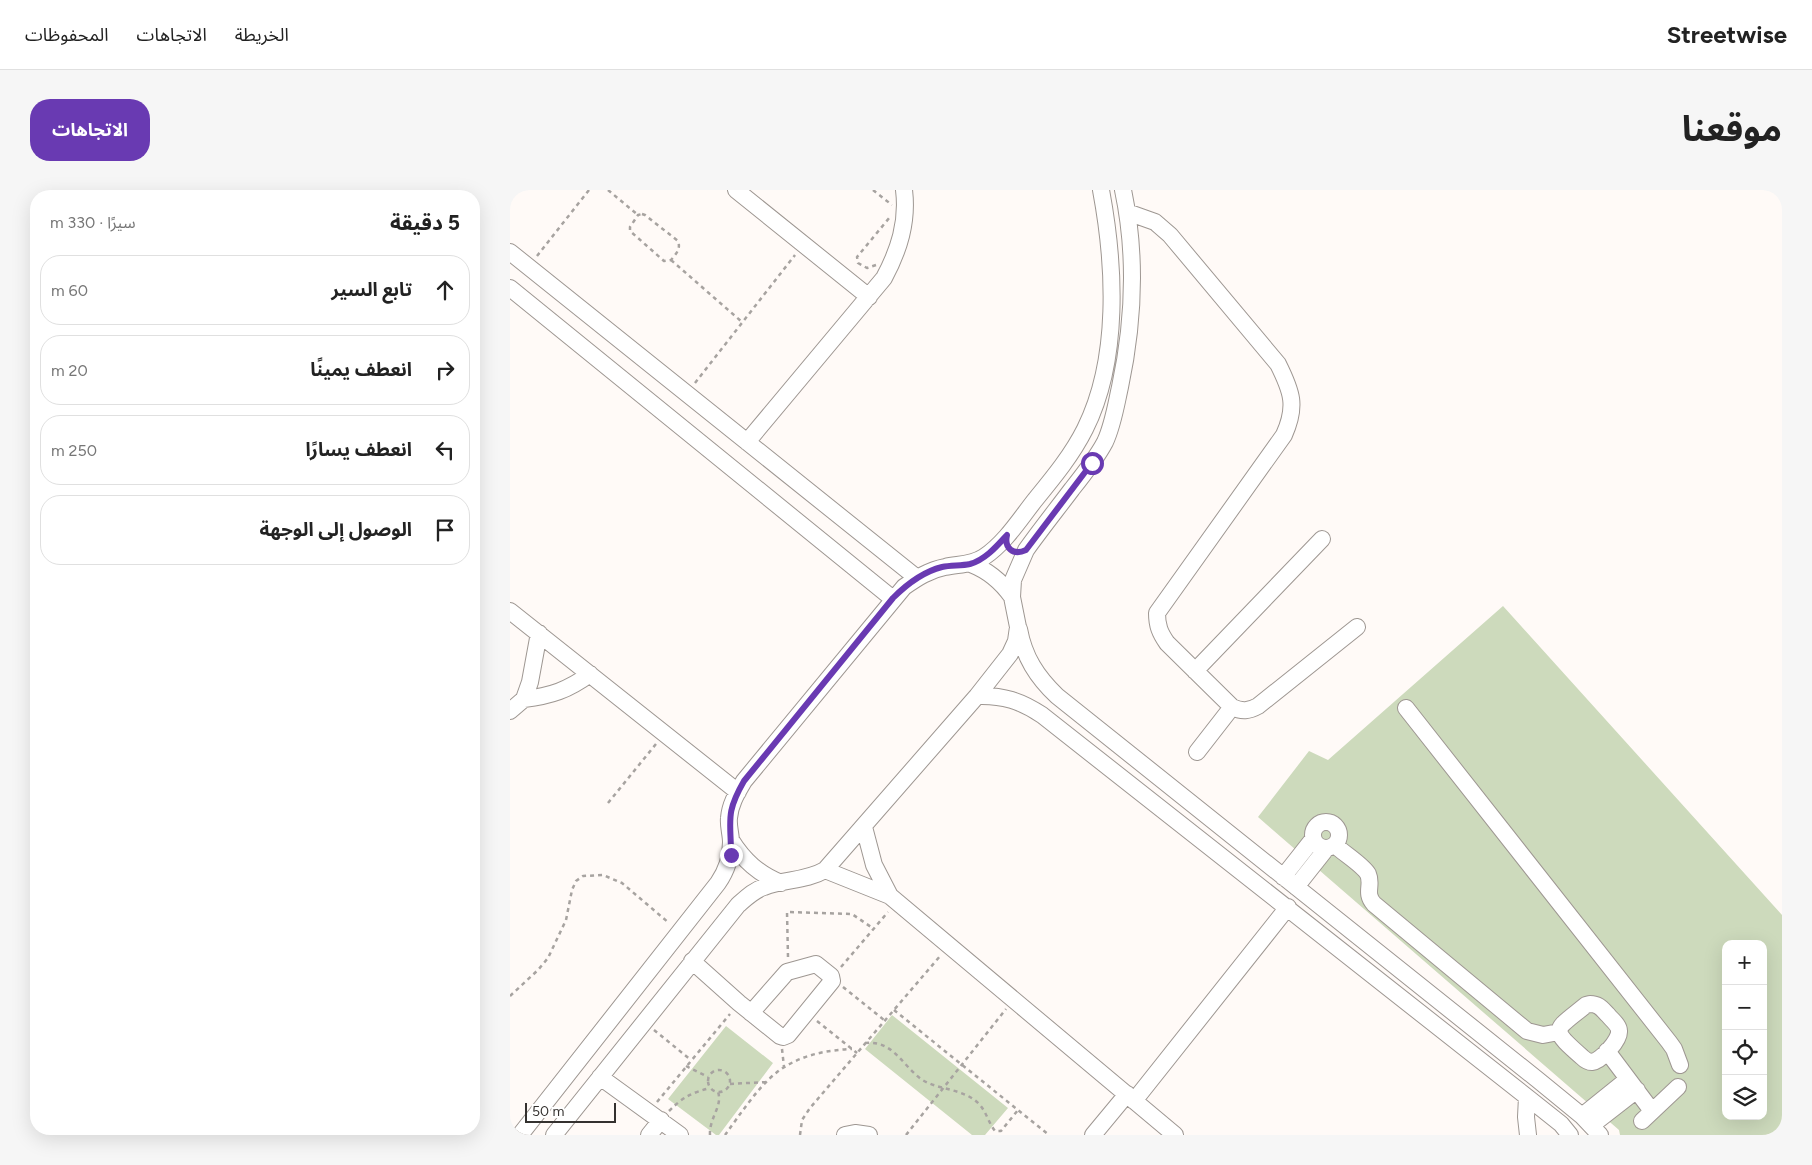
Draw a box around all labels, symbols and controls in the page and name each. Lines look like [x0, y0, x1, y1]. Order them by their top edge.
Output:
text: Streetwise [1667, 20, 1787, 49]
text: المحفوظات [25, 24, 109, 46]
text: الاتجاهات [137, 24, 207, 46]
text: الخريطة [235, 24, 289, 46]
button: الاتجاهات [30, 99, 150, 161]
text: موقعنا [1682, 108, 1782, 150]
text: 5 دقيقة [390, 210, 460, 235]
text: سيرًا · 330 m [50, 213, 135, 232]
icon: ahead [431, 276, 459, 304]
text: تابع السير [331, 278, 412, 301]
text: 60 m [51, 281, 88, 300]
icon: right [431, 356, 459, 384]
text: انعطف يمينًا [310, 358, 412, 381]
text: 20 m [51, 361, 88, 380]
icon: left [431, 436, 459, 464]
text: انعطف يسارًا [305, 438, 412, 461]
text: 250 m [51, 441, 97, 460]
route start [1081, 452, 1104, 475]
icon: arrive [431, 516, 459, 544]
text: الوصول إلى الوجهة [259, 518, 412, 541]
route end [720, 844, 743, 867]
map controls [1722, 940, 1767, 1120]
button: + [1722, 940, 1767, 985]
button: − [1722, 985, 1767, 1030]
button: locate [1722, 1030, 1767, 1075]
button: layers [1722, 1075, 1767, 1120]
scale bar [525, 1100, 616, 1123]
text: 50 m [532, 1103, 564, 1120]

